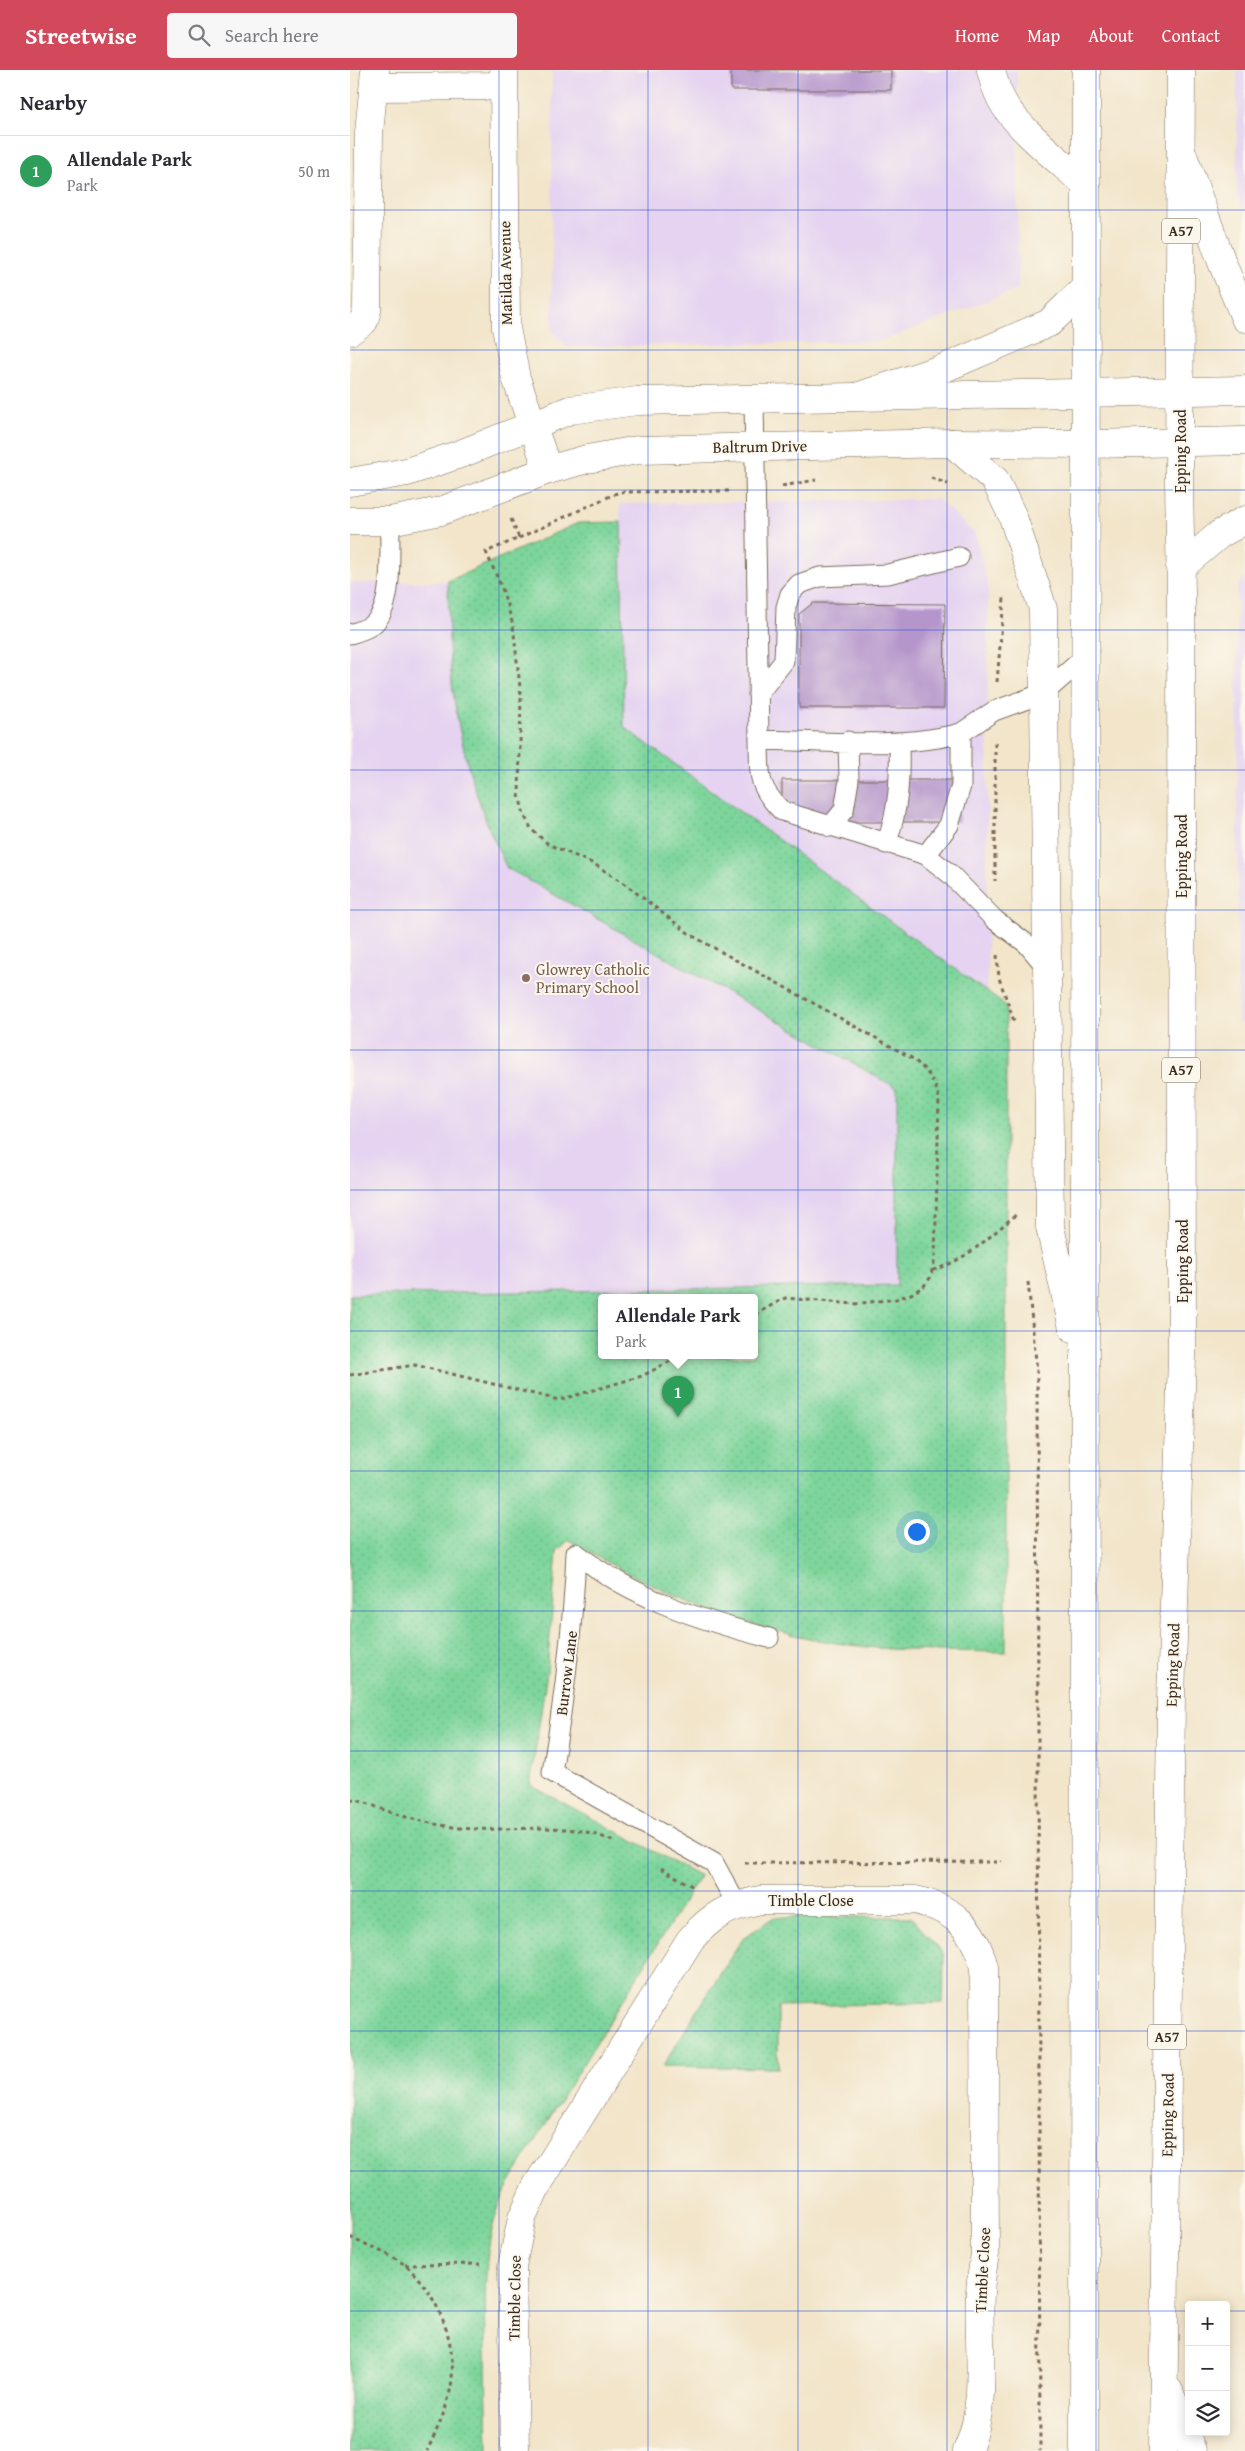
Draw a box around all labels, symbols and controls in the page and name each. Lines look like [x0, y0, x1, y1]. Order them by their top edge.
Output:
search box [167, 13, 517, 58]
text: Streetwise [25, 18, 137, 53]
icon: search [185, 21, 213, 49]
text: Search here [225, 21, 319, 49]
text: Home [955, 22, 999, 49]
text: Map [1027, 22, 1060, 49]
text: About [1088, 22, 1134, 49]
text: Contact [1162, 22, 1220, 49]
text: Nearby [20, 87, 87, 118]
text: Allendale Park [67, 145, 192, 173]
text: 1 [32, 159, 40, 183]
text: 50 m [298, 159, 330, 183]
text: Park [67, 173, 98, 197]
road number: A57 [1162, 218, 1200, 244]
street label: Matilda Avenue [492, 221, 518, 325]
street label: Epping Road [1168, 409, 1192, 493]
street label: Baltrum Drive [713, 433, 807, 459]
street label: Epping Road [1169, 814, 1193, 898]
place label: Glowrey Catholic Primary School [536, 957, 650, 999]
marker: Glowrey Catholic Primary School [520, 972, 532, 984]
road number: A57 [1162, 1058, 1200, 1082]
street label: Epping Road [1170, 1219, 1194, 1303]
popup [598, 1294, 758, 1359]
text: Allendale Park [616, 1301, 740, 1329]
text: Park [616, 1329, 646, 1353]
pin: 1 [662, 1376, 694, 1417]
your location [904, 1519, 930, 1545]
street label: Epping Road [1159, 1622, 1185, 1707]
street label: Burrow Lane [549, 1629, 583, 1717]
street label: Timble Close [768, 1888, 854, 1912]
road number: A57 [1148, 2024, 1186, 2050]
street label: Epping Road [1154, 2072, 1180, 2157]
street label: Timble Close [968, 2227, 996, 2313]
street label: Timble Close [501, 2255, 527, 2341]
map controls [1185, 2301, 1230, 2436]
button: + [1185, 2301, 1230, 2346]
button: − [1185, 2346, 1230, 2391]
button: layers [1185, 2391, 1230, 2436]

